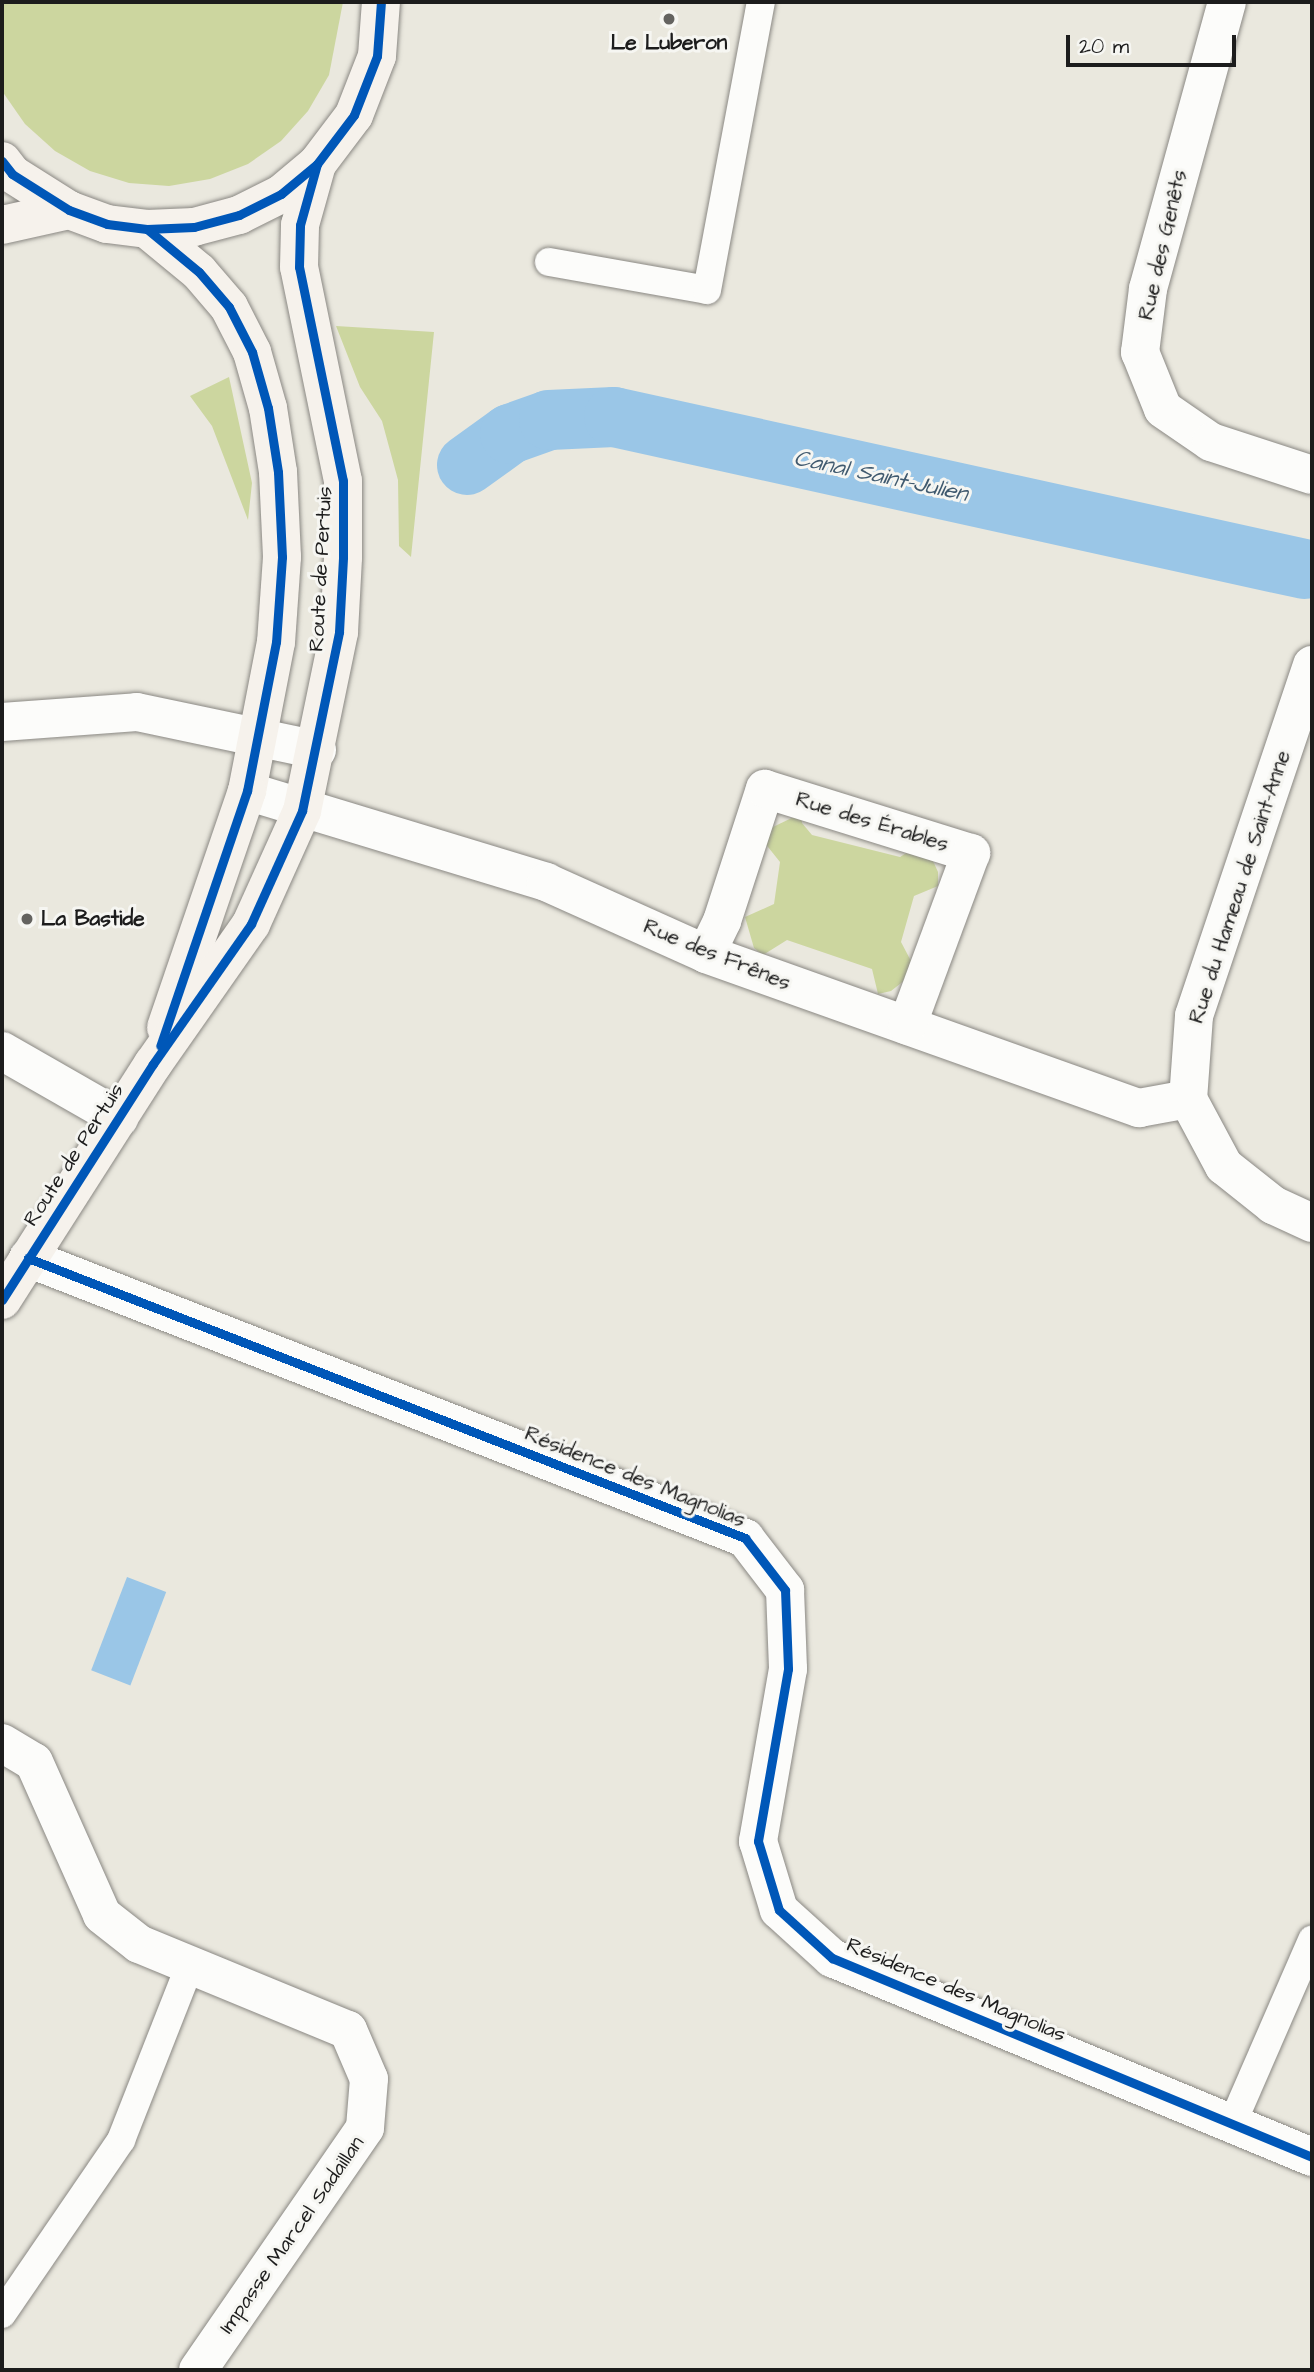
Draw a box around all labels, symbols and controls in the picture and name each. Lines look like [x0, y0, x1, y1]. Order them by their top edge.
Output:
marker: Le Luberon [661, 11, 677, 27]
scale bar [1069, 21, 1239, 65]
place label: Le Luberon [611, 30, 727, 56]
text: 20 m [1079, 32, 1129, 61]
street label: Rue des Genêts [1133, 167, 1193, 323]
water label: Canal Saint-Julien [792, 444, 970, 508]
street label: Route de Pertuis [304, 486, 338, 652]
street label: Rue du Hameau de Saint-Anne [1184, 747, 1296, 1027]
street label: Rue des Érables [793, 787, 951, 857]
place label: La Bastide [41, 906, 145, 932]
marker: La Bastide [19, 911, 35, 927]
street label: Rue des Frênes [640, 914, 794, 996]
street label: Route de Pertuis [18, 1079, 130, 1231]
street label: Résidence des Magnolias [521, 1421, 749, 1533]
street label: Résidence des Magnolias [843, 1932, 1069, 2048]
street label: Impasse Marcel Sadaillan [214, 2131, 370, 2339]

